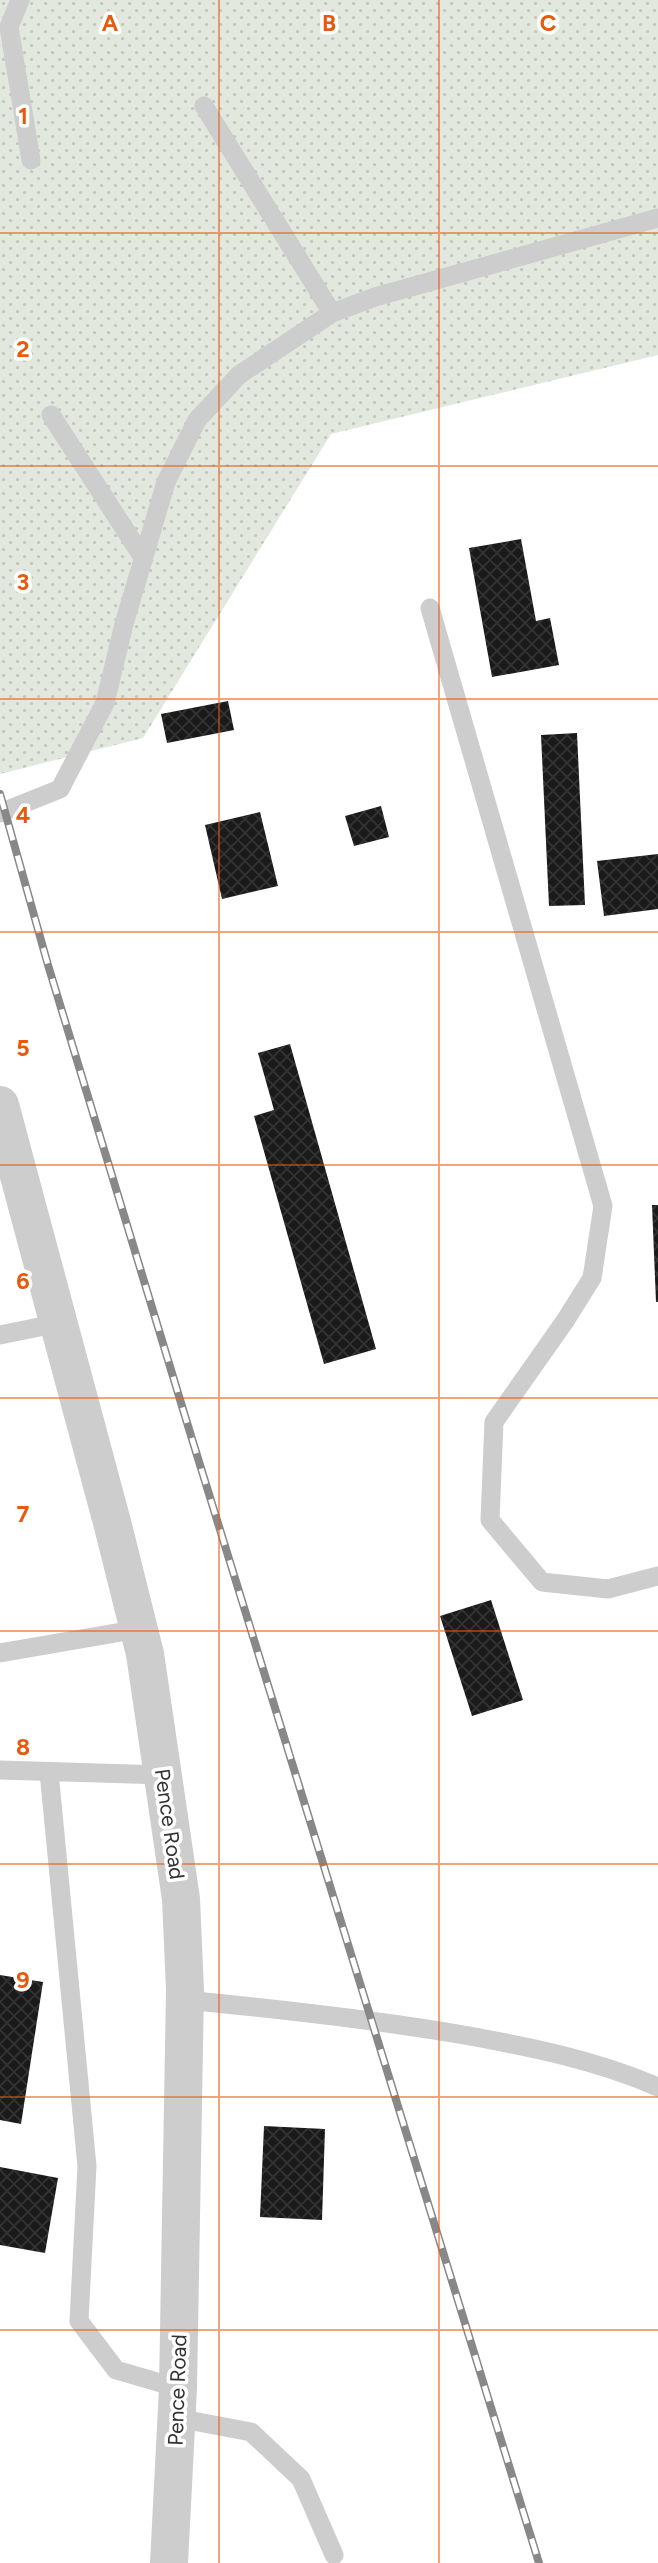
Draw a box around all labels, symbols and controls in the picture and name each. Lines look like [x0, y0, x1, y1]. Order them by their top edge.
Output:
text: A [102, 9, 119, 37]
text: B [322, 9, 336, 37]
text: C [540, 9, 557, 37]
text: 1 [18, 102, 28, 130]
text: 2 [16, 335, 30, 363]
text: 3 [17, 568, 29, 596]
text: 4 [16, 801, 30, 829]
text: 5 [16, 1034, 30, 1062]
text: 6 [16, 1267, 30, 1295]
text: 7 [17, 1500, 30, 1528]
text: 8 [16, 1733, 30, 1761]
street label: Pence Road [150, 1767, 190, 1881]
text: 9 [16, 1966, 30, 1994]
street label: Pence Road [163, 2334, 191, 2446]

